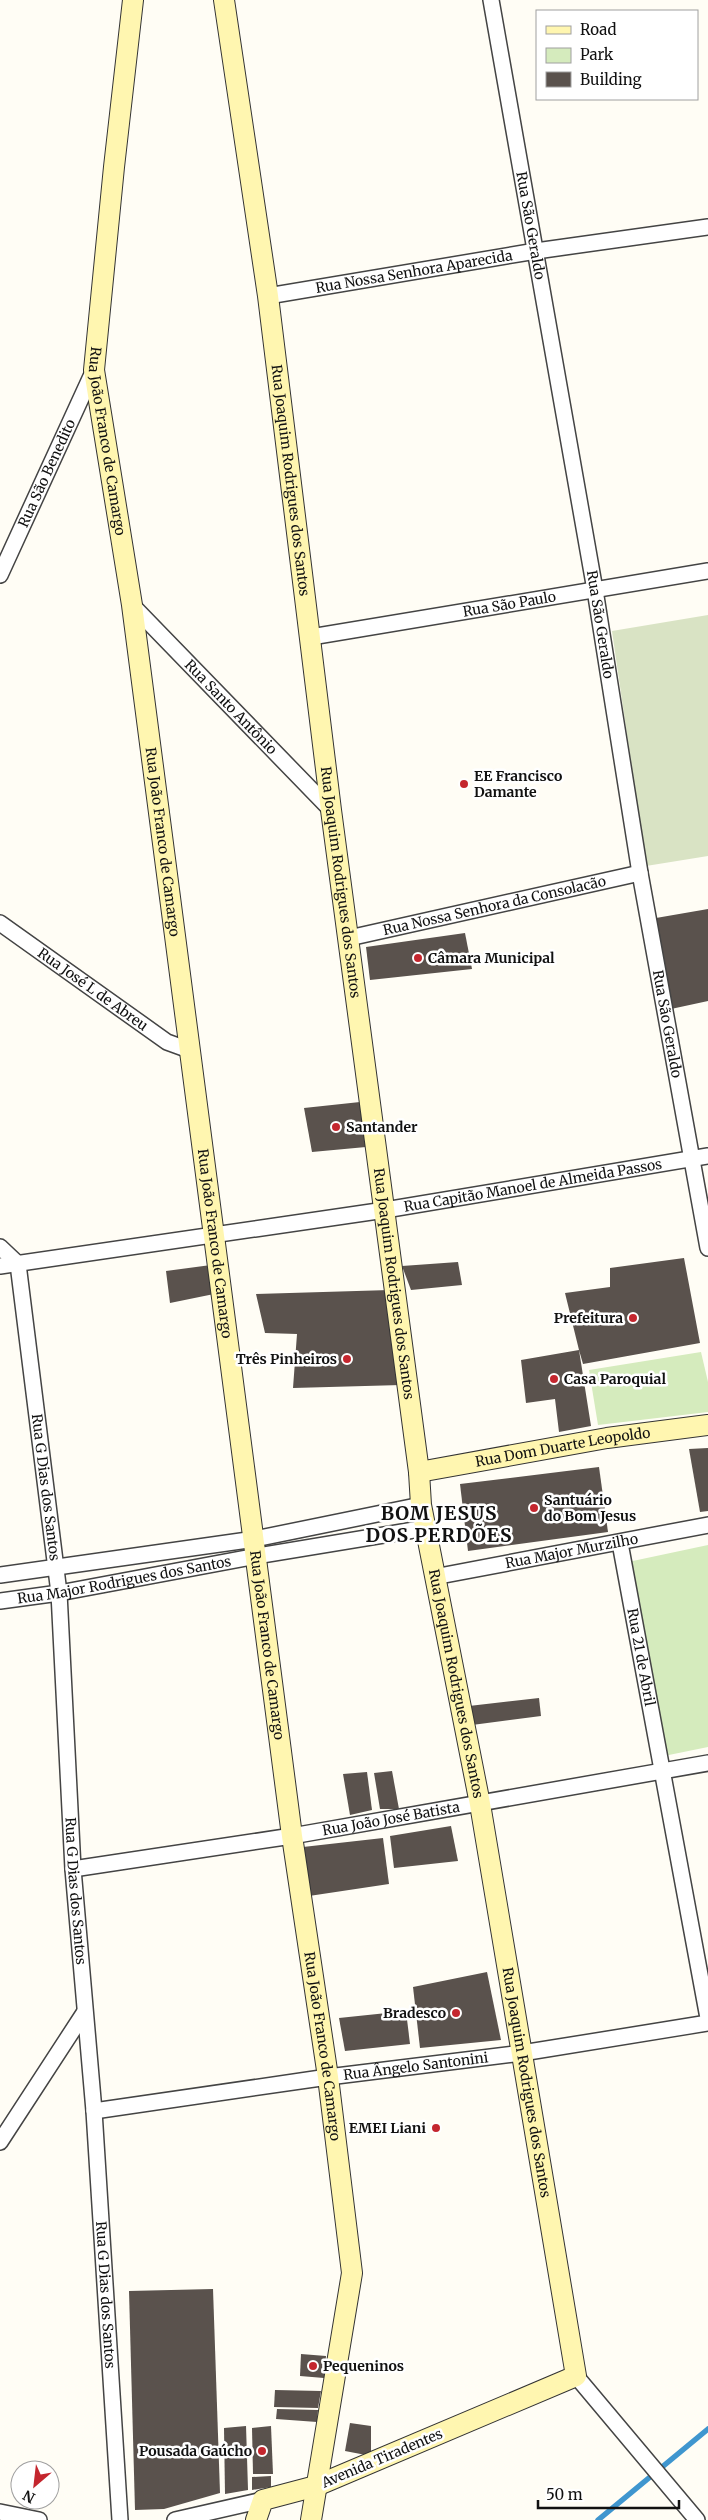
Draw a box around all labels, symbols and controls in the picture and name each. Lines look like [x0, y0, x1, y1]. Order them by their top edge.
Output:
legend [536, 10, 698, 100]
text: Road [580, 20, 616, 39]
text: Park [580, 45, 614, 64]
text: Building [580, 70, 642, 89]
street label: Rua São Geraldo [512, 170, 549, 281]
street label: Rua Nossa Senhora Aparecida [314, 246, 514, 297]
street label: Rua João Franco de Camargo [85, 346, 130, 537]
street label: Rua Joaquim Rodrigues dos Santos [267, 364, 314, 597]
street label: Rua São Benedito [14, 416, 79, 530]
street label: Rua São Geraldo [583, 569, 618, 680]
street label: Rua São Paulo [461, 587, 557, 621]
street label: Rua Santo Antônio [181, 656, 281, 758]
street label: Rua João Franco de Camargo [142, 746, 184, 938]
street label: Rua Joaquim Rodrigues dos Santos [317, 766, 365, 999]
place label: EE Francisco Damante [474, 767, 562, 801]
marker: EE Francisco Damante [458, 778, 470, 790]
street label: Rua Nossa Senhora da Consolacão [381, 872, 608, 939]
street label: Rua José L de Abreu [34, 944, 152, 1035]
place label: Câmara Municipal [428, 949, 555, 967]
marker: Câmara Municipal [412, 952, 424, 964]
street label: Rua São Geraldo [649, 968, 686, 1079]
place label: Santander [346, 1118, 418, 1136]
marker: Santander [330, 1121, 342, 1133]
street label: Rua João Franco de Camargo [194, 1148, 236, 1339]
street label: Rua Capitão Manoel de Almeida Passos [402, 1155, 663, 1216]
street label: Rua Joaquim Rodrigues dos Santos [370, 1167, 418, 1401]
place label: Prefeitura [554, 1309, 623, 1327]
marker: Prefeitura [627, 1312, 639, 1324]
place label: Três Pinheiros [236, 1350, 337, 1368]
marker: Três Pinheiros [341, 1353, 353, 1365]
place label: Casa Paroquial [564, 1370, 666, 1388]
marker: Casa Paroquial [548, 1373, 560, 1385]
street label: Rua G Dias dos Santos [28, 1413, 64, 1562]
street label: Rua Dom Duarte Leopoldo [474, 1424, 651, 1471]
place label: Santuário do Bom Jesus [544, 1491, 636, 1525]
district label: BOM JESUS DOS PERDÕES [366, 1501, 512, 1547]
marker: Santuário do Bom Jesus [528, 1502, 540, 1514]
street label: Rua Major Murzilho [504, 1529, 639, 1572]
street label: Rua João Franco de Camargo [246, 1549, 288, 1741]
street label: Rua Major Rodrigues dos Santos [16, 1552, 233, 1608]
street label: Rua Joaquim Rodrigues dos Santos [425, 1567, 488, 1800]
street label: Rua 21 de Abril [623, 1607, 659, 1708]
street label: Rua João José Batista [321, 1798, 462, 1840]
street label: Rua G Dias dos Santos [61, 1817, 90, 1966]
street label: Rua João Franco de Camargo [300, 1950, 345, 2142]
street label: Rua Joaquim Rodrigues dos Santos [499, 1966, 555, 2199]
place label: Bradesco [383, 2004, 446, 2022]
marker: Bradesco [450, 2007, 462, 2019]
street label: Rua Ângelo Santonini [342, 2048, 490, 2084]
place label: EMEI Liani [349, 2119, 426, 2137]
marker: EMEI Liani [430, 2122, 442, 2134]
street label: Rua G Dias dos Santos [92, 2221, 119, 2369]
place label: Pequeninos [323, 2357, 404, 2375]
marker: Pequeninos [307, 2360, 319, 2372]
street label: Avenida Tiradentes [318, 2424, 445, 2492]
place label: Pousada Gaúcho [139, 2442, 252, 2460]
marker: Pousada Gaúcho [256, 2445, 268, 2457]
north arrow [10, 2460, 60, 2510]
scale bar [538, 2478, 679, 2510]
text: 50 m [546, 2485, 583, 2504]
text: N [20, 2486, 38, 2507]

